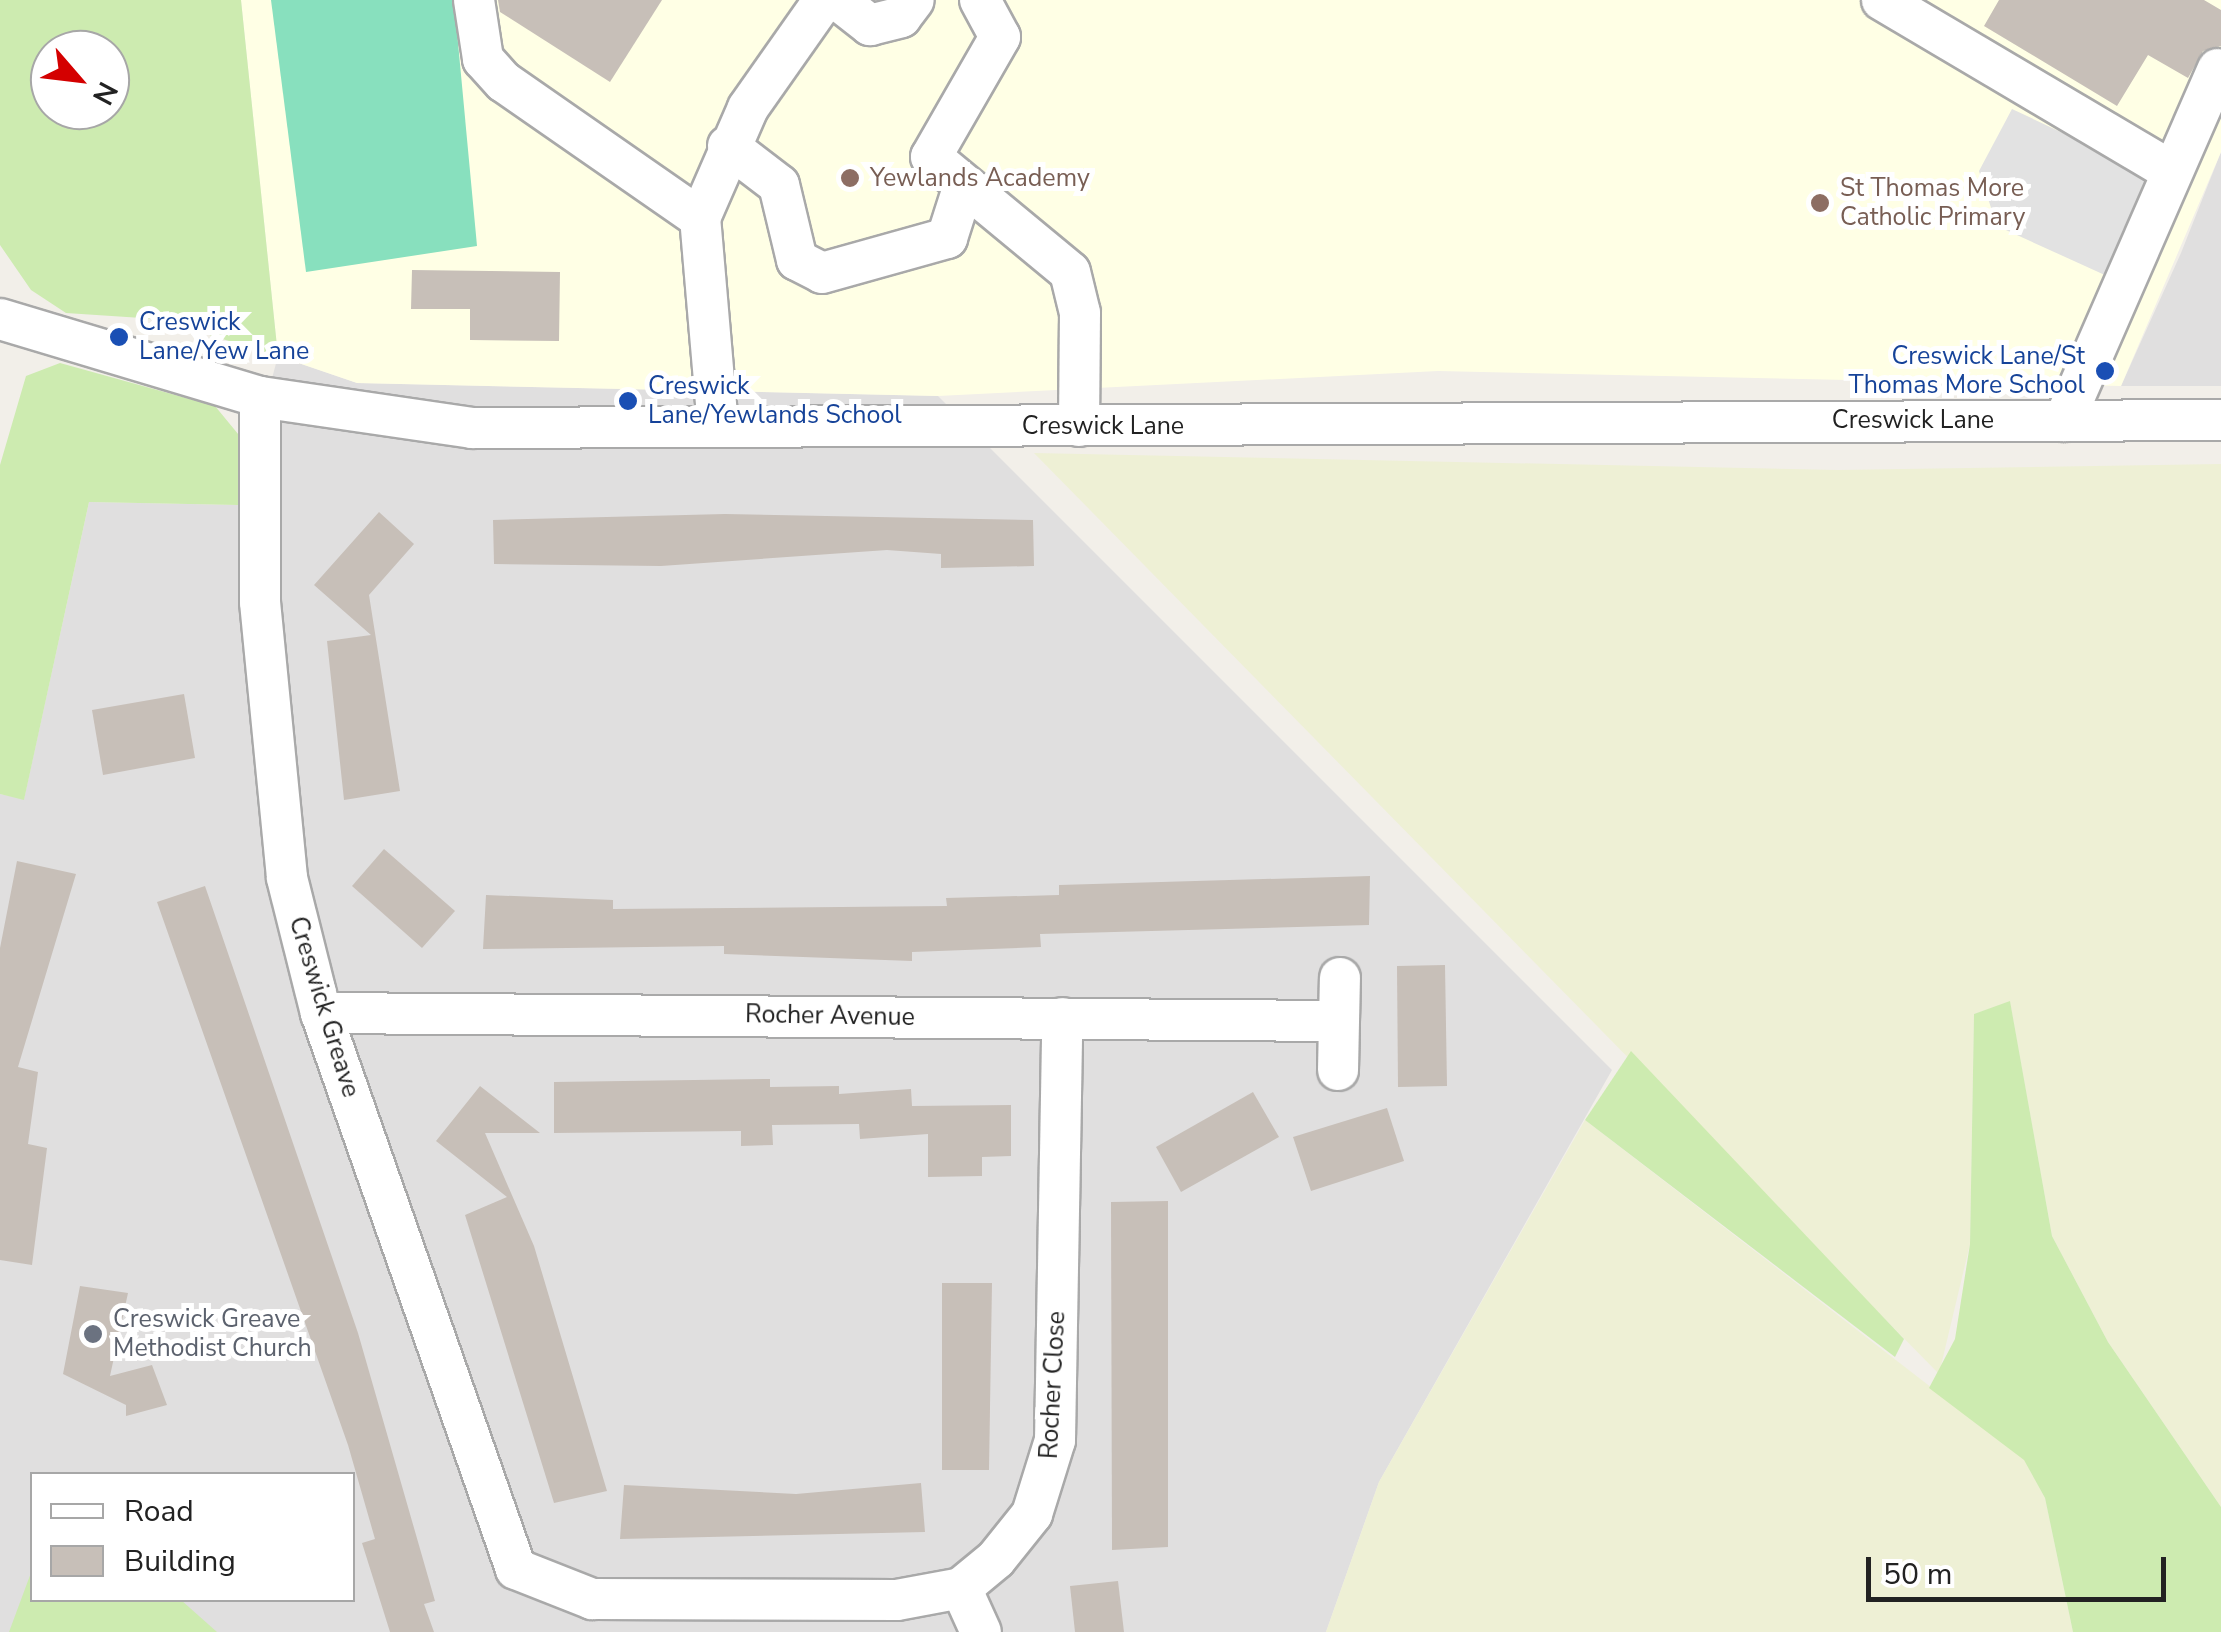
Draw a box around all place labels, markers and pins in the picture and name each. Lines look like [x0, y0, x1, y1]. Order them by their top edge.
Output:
place label: Yewlands Academy [870, 163, 1090, 193]
marker: Yewlands Academy [839, 167, 861, 189]
place label: St Thomas More Catholic Primary [1840, 174, 2025, 233]
marker: St Thomas More Catholic Primary [1809, 192, 1831, 214]
place label: Creswick Lane/Yew Lane [139, 308, 309, 367]
marker: Creswick Lane/Yew Lane [108, 326, 130, 348]
place label: Creswick Lane/St Thomas More School [1849, 342, 2085, 401]
marker: Creswick Lane/St Thomas More School [2094, 360, 2116, 382]
place label: Creswick Lane/Yewlands School [648, 372, 902, 431]
marker: Creswick Lane/Yewlands School [617, 390, 639, 412]
place label: Creswick Greave Methodist Church [113, 1305, 312, 1364]
marker: Creswick Greave Methodist Church [82, 1323, 104, 1345]

